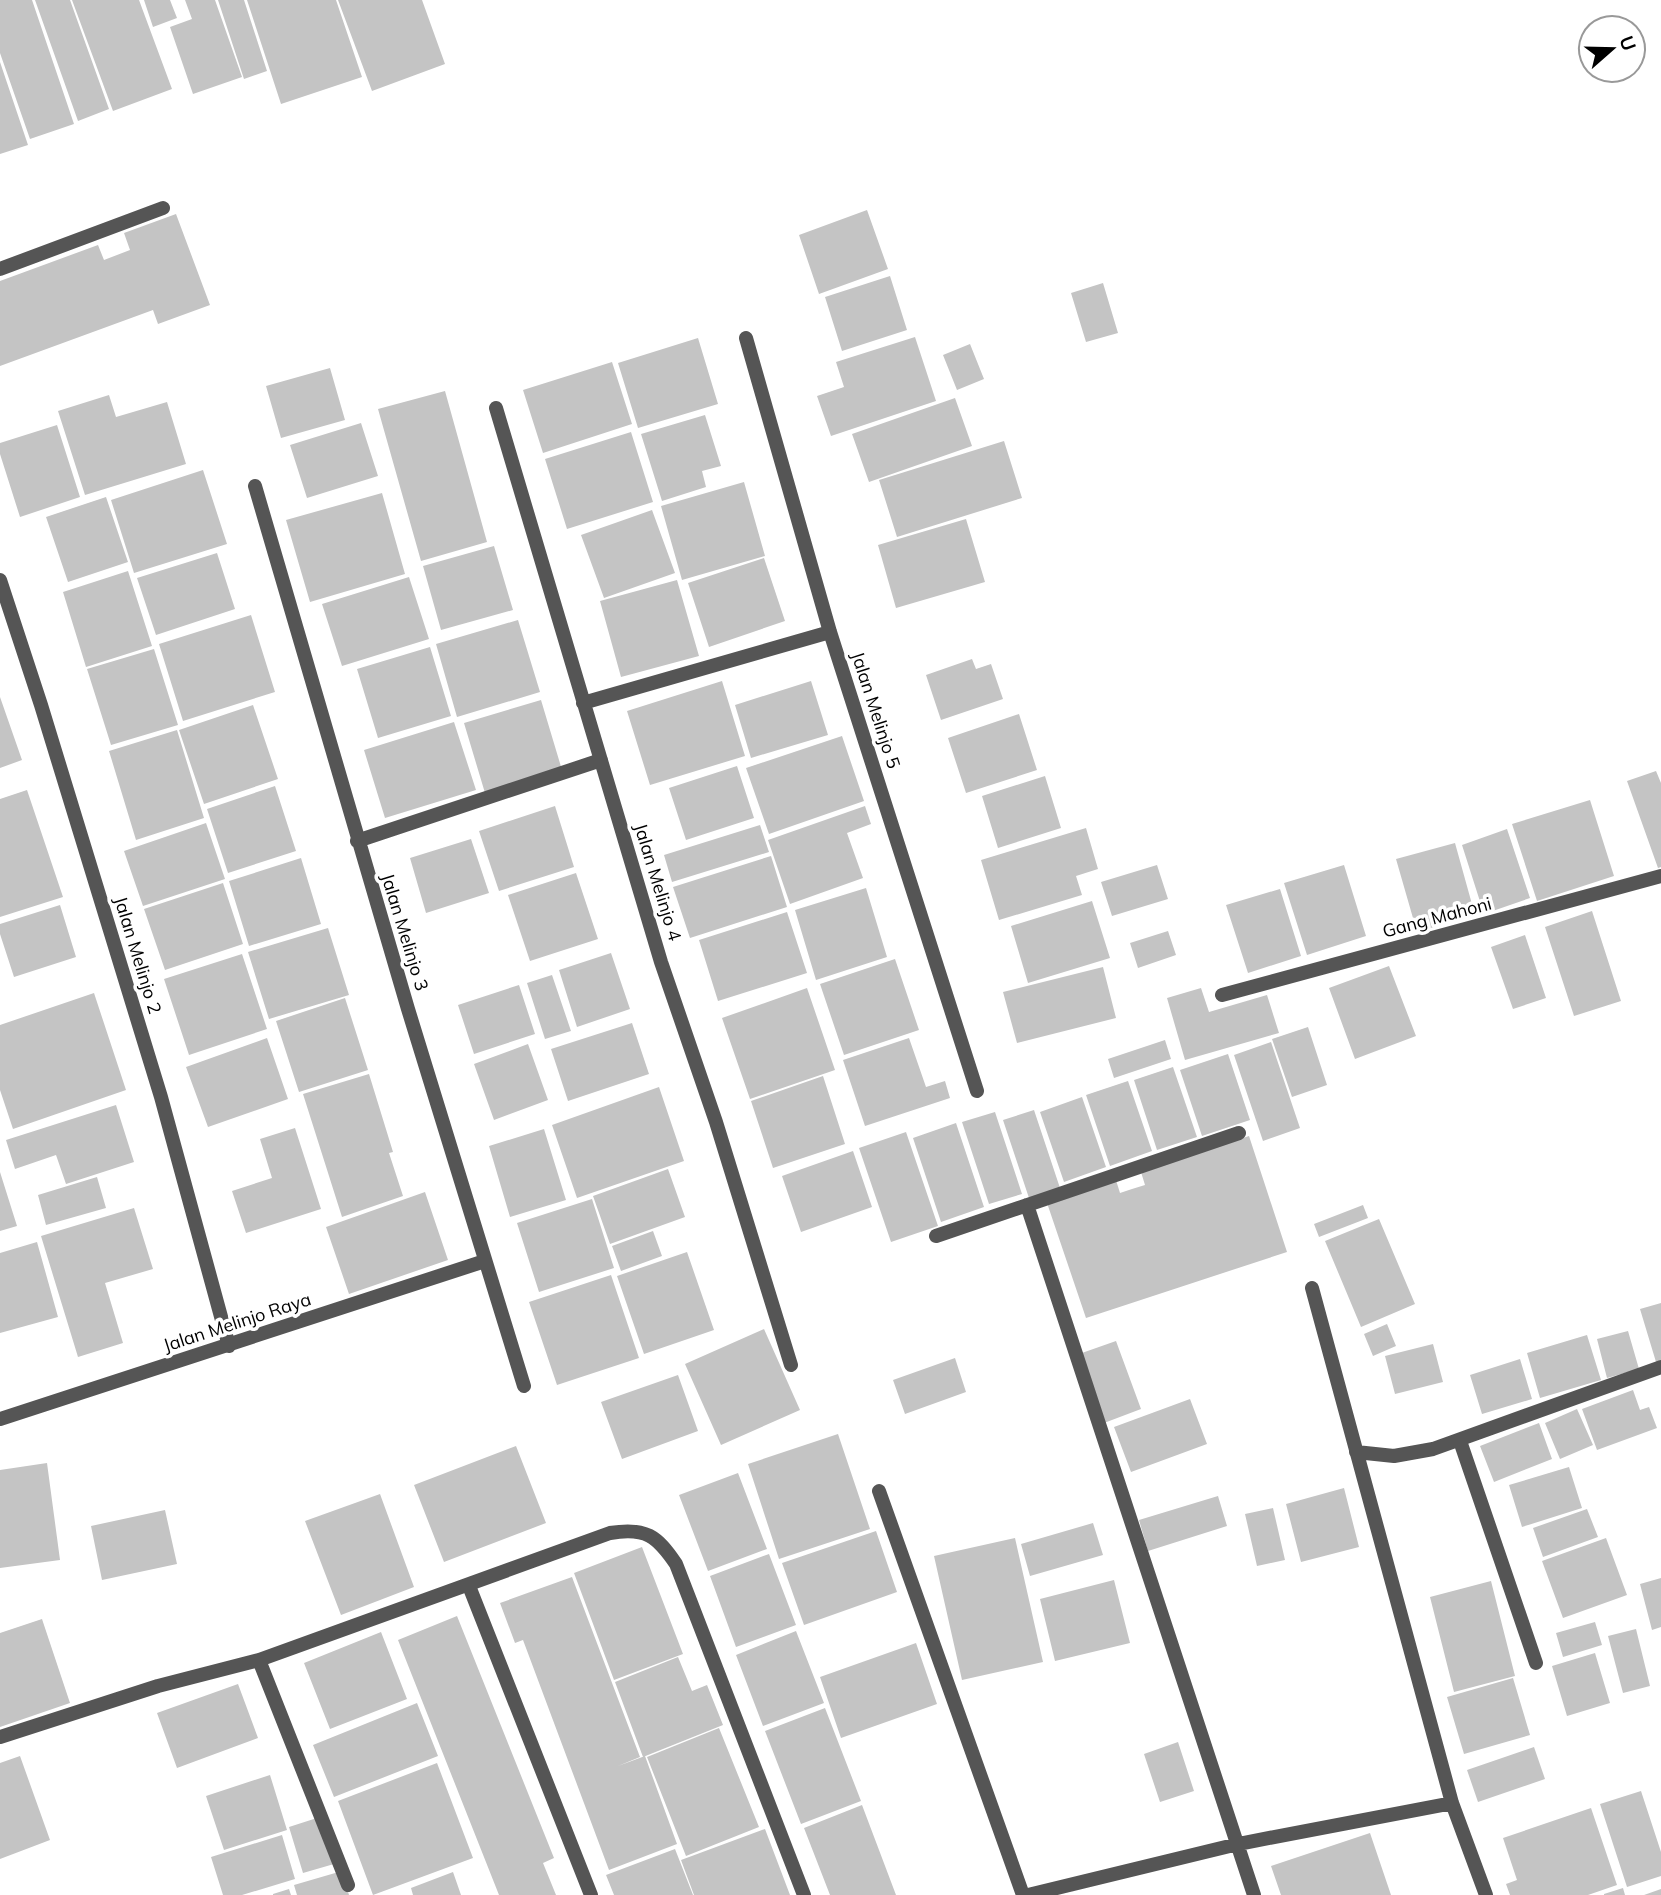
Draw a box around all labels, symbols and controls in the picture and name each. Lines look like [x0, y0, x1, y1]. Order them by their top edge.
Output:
north arrow [1577, 14, 1647, 84]
text: U [1614, 32, 1642, 54]
street label: Jalan Melinjo 5 [846, 649, 906, 772]
street label: Jalan Melinjo 4 [629, 821, 687, 944]
street label: Jalan Melinjo 3 [376, 871, 434, 993]
street label: Gang Mahoni [1380, 891, 1494, 943]
street label: Jalan Melinjo 2 [109, 894, 167, 1016]
street label: Jalan Melinjo Raya [160, 1287, 314, 1357]

